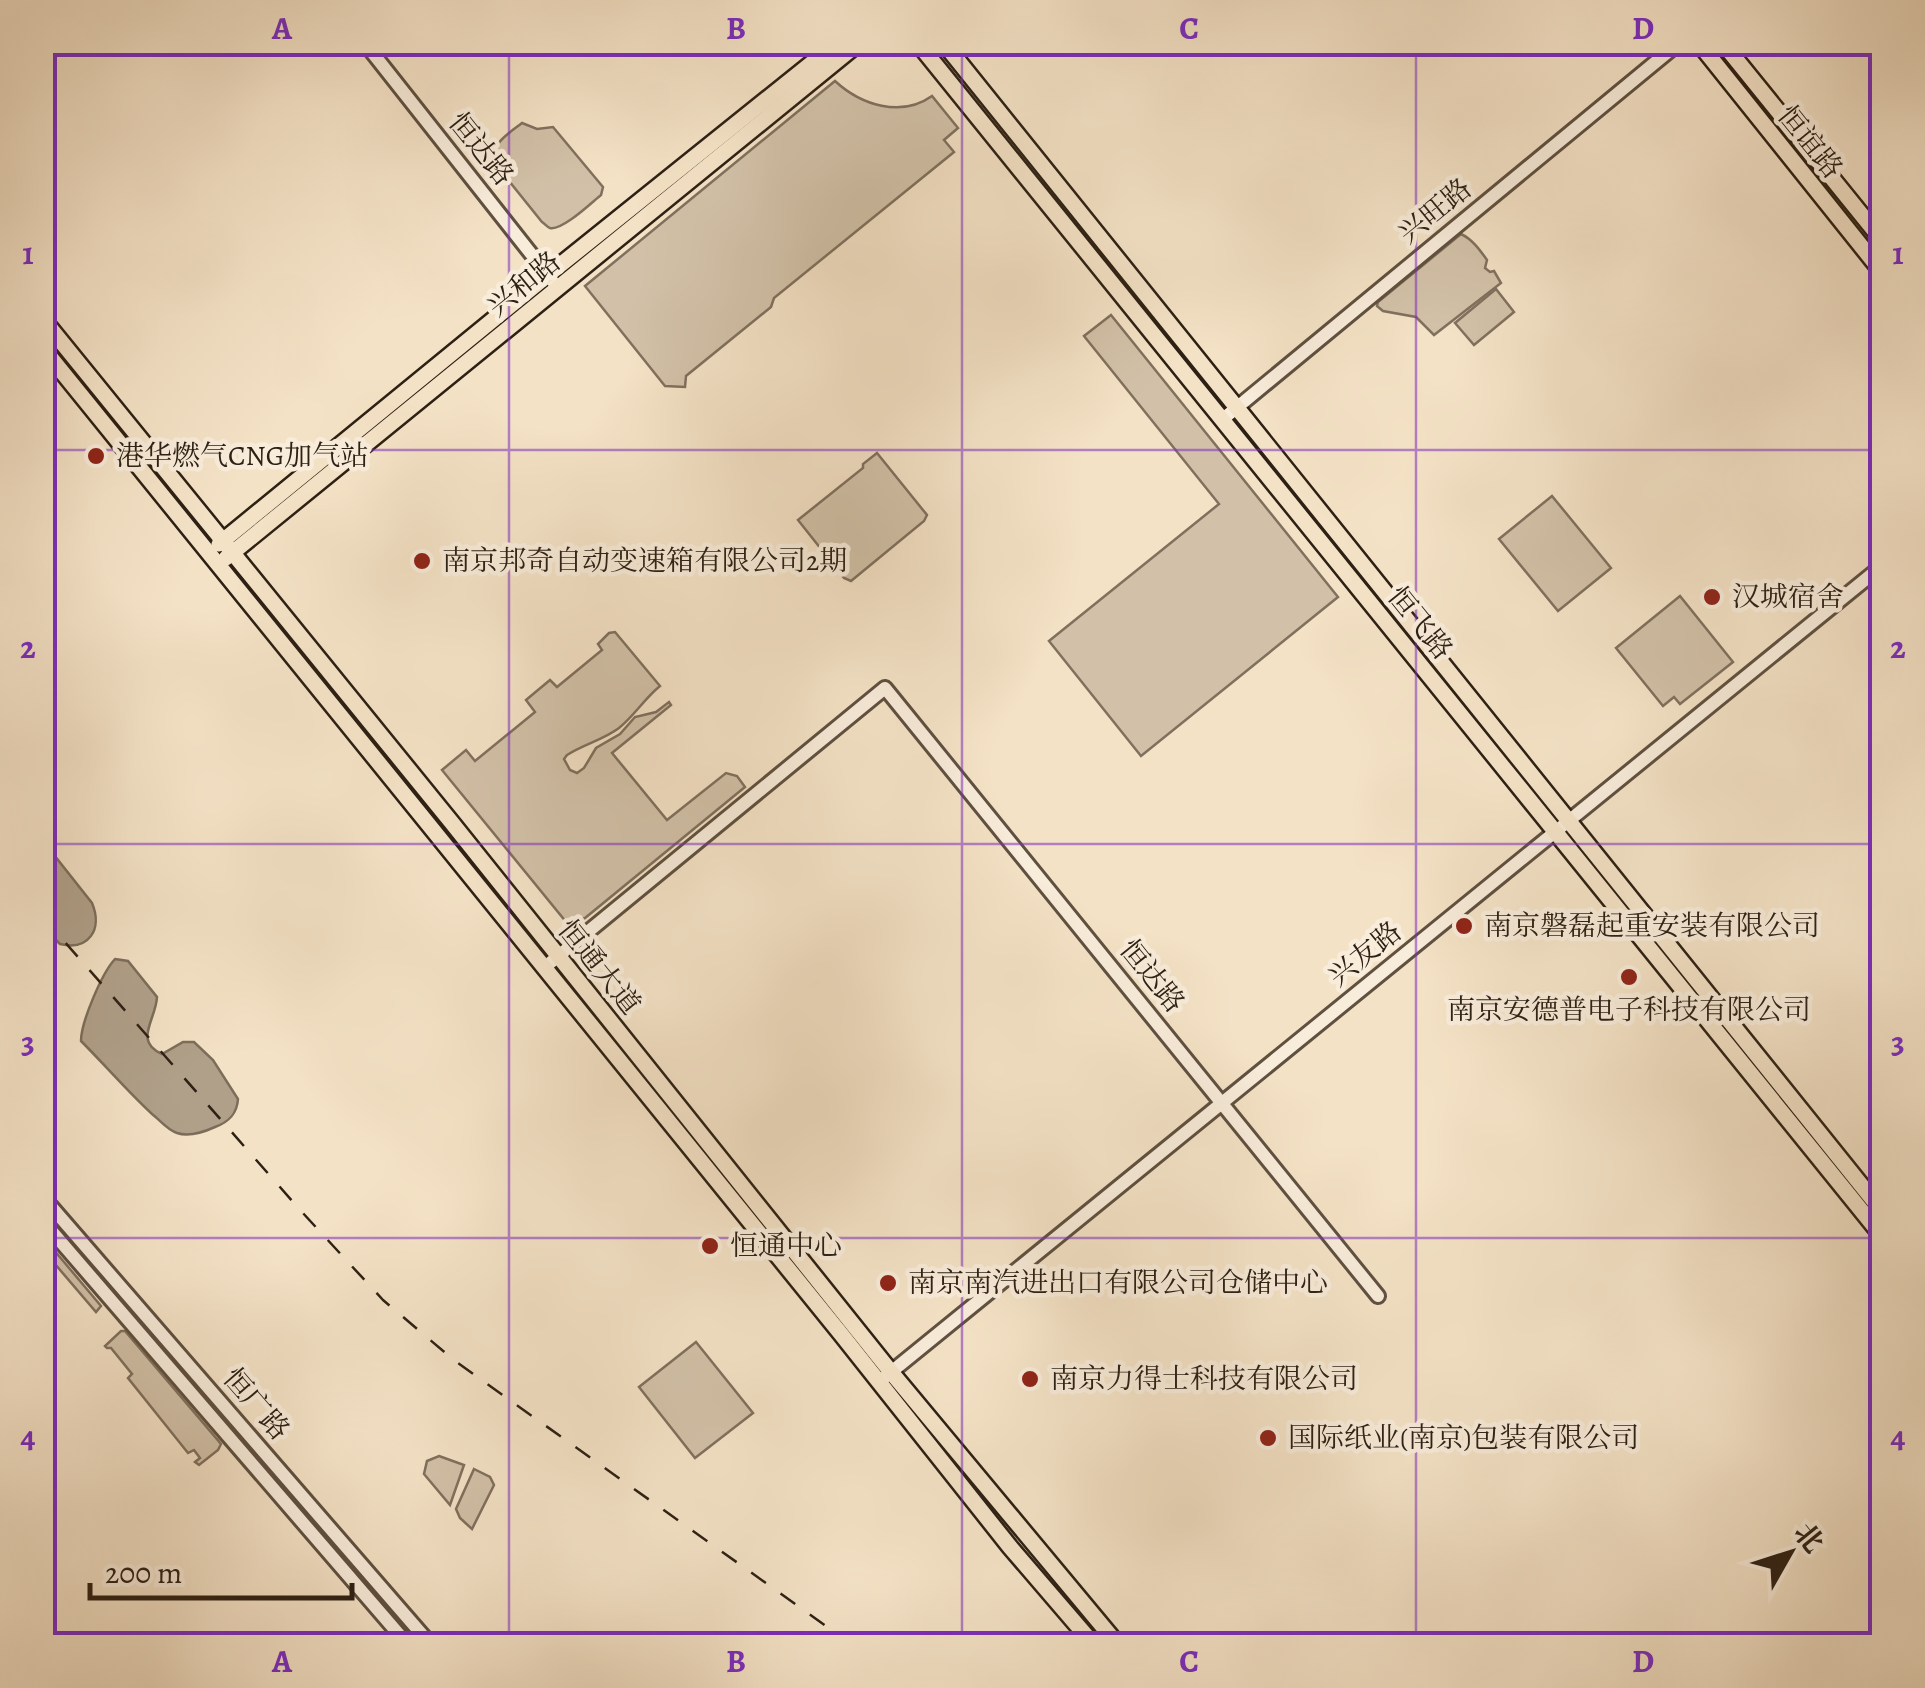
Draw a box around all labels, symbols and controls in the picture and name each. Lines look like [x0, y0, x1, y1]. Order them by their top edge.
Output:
text: A [271, 6, 293, 50]
text: B [726, 6, 746, 50]
text: C [1179, 6, 1199, 50]
text: D [1632, 6, 1654, 50]
street label: 恒谊路 [1769, 97, 1851, 187]
street label: 恒达路 [440, 104, 522, 194]
street label: 兴旺路 [1390, 170, 1480, 252]
text: 1 [22, 231, 34, 275]
text: 1 [1892, 231, 1904, 275]
street label: 兴和路 [479, 243, 569, 325]
place label: 港华燃气CNG加气站 [116, 437, 368, 475]
marker: 港华燃气CNG加气站 [85, 445, 107, 467]
place label: 南京邦奇自动变速箱有限公司2期 [442, 542, 847, 580]
marker: 南京邦奇自动变速箱有限公司2期 [411, 550, 433, 572]
street label: 恒飞路 [1379, 578, 1461, 668]
place label: 汉城宿舍 [1732, 578, 1844, 616]
marker: 汉城宿舍 [1701, 586, 1723, 608]
text: 2 [20, 625, 36, 669]
text: 2 [1890, 625, 1906, 669]
place label: 南京磐磊起重安装有限公司 [1484, 907, 1820, 945]
street label: 恒通大道 [549, 912, 649, 1022]
street label: 兴友路 [1320, 913, 1410, 995]
marker: 南京磐磊起重安装有限公司 [1453, 915, 1475, 937]
street label: 恒达路 [1111, 931, 1193, 1021]
marker: 南京安德普电子科技有限公司 [1618, 966, 1640, 988]
place label: 南京安德普电子科技有限公司 [1447, 991, 1811, 1029]
text: 3 [21, 1020, 35, 1064]
text: 3 [1891, 1020, 1905, 1064]
place label: 恒通中心 [730, 1227, 842, 1265]
marker: 恒通中心 [699, 1235, 721, 1257]
place label: 南京南汽进出口有限公司仓储中心 [908, 1264, 1328, 1302]
marker: 南京南汽进出口有限公司仓储中心 [877, 1272, 899, 1294]
street label: 恒广路 [214, 1360, 298, 1448]
place label: 南京力得士科技有限公司 [1050, 1360, 1358, 1398]
marker: 南京力得士科技有限公司 [1019, 1368, 1041, 1390]
text: 4 [20, 1414, 36, 1458]
text: 4 [1890, 1414, 1906, 1458]
place label: 国际纸业(南京)包装有限公司 [1288, 1419, 1639, 1457]
marker: 国际纸业(南京)包装有限公司 [1257, 1427, 1279, 1449]
north arrow [1740, 1503, 1840, 1603]
text: 北 [1785, 1515, 1832, 1561]
scale bar [90, 1538, 352, 1600]
text: 200 m [105, 1553, 182, 1593]
text: A [271, 1639, 293, 1683]
text: B [726, 1639, 746, 1683]
text: C [1179, 1639, 1199, 1683]
text: D [1632, 1639, 1654, 1683]

